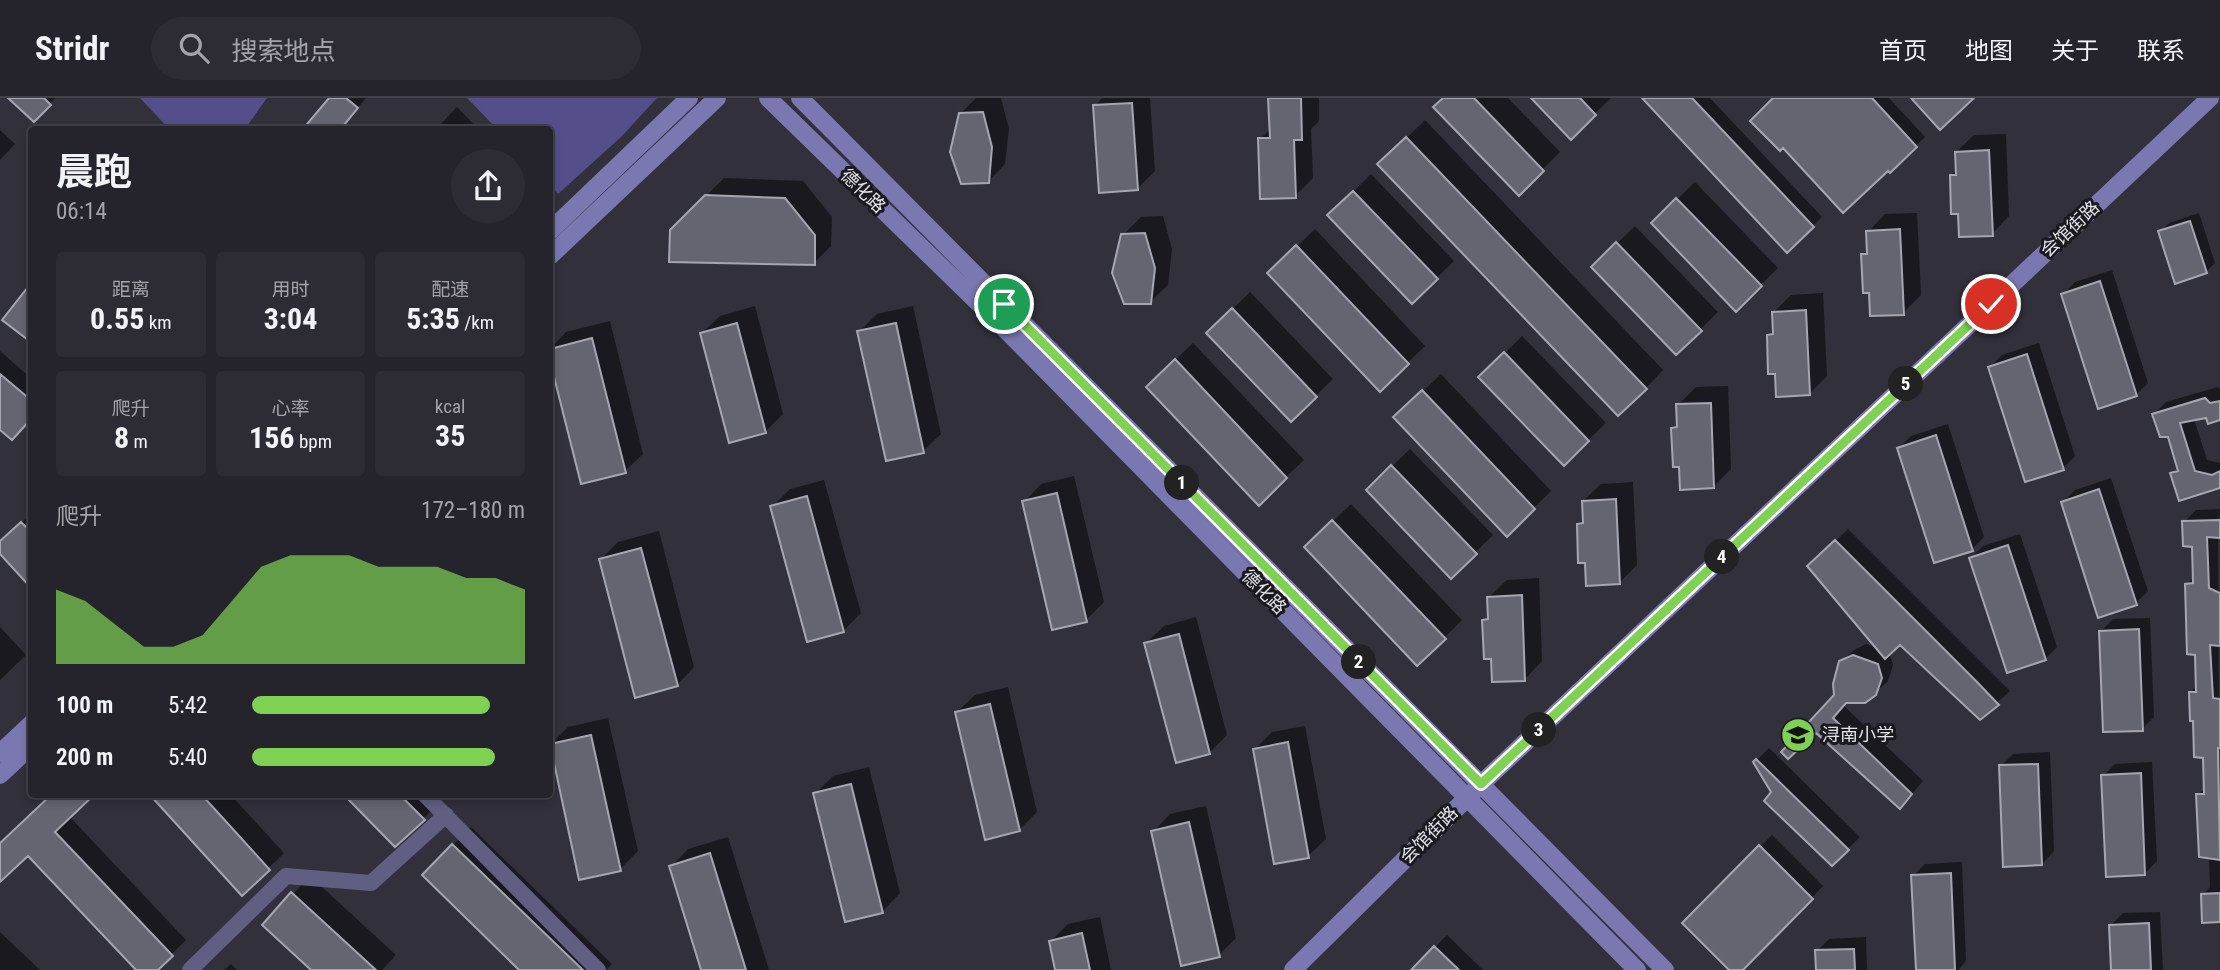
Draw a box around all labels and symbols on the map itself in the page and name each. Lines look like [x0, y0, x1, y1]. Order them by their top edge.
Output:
street label: 德化路 [837, 164, 890, 217]
street label: 会馆街路 [2036, 196, 2103, 261]
pin [974, 274, 1034, 334]
pin [1961, 274, 2021, 334]
pin: 5 [1888, 366, 1924, 402]
pin: 1 [1164, 466, 1200, 500]
pin: 4 [1704, 540, 1740, 574]
street label: 德化路 [1238, 565, 1291, 618]
pin: 2 [1342, 644, 1376, 680]
pin: 3 [1522, 712, 1556, 748]
school or university icon: 浔南小学 [1779, 716, 1817, 754]
place label: 浔南小学 [1822, 724, 1894, 745]
street label: 会馆街路 [1396, 802, 1462, 868]

